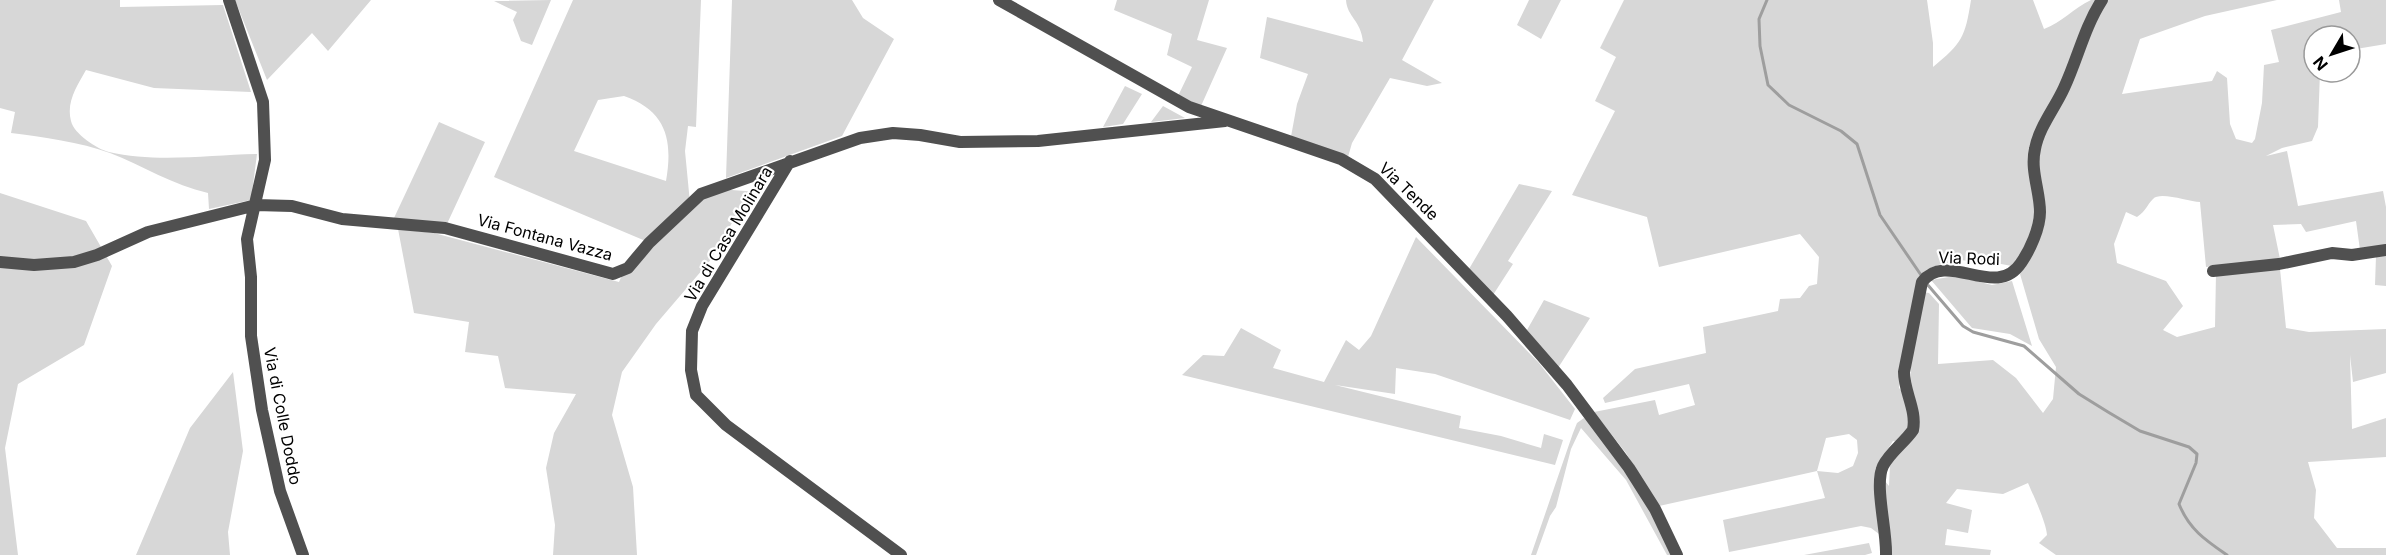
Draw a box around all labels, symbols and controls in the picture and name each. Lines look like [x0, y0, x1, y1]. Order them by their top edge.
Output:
north arrow [2302, 24, 2362, 84]
text: N [2309, 52, 2332, 74]
street label: Via Tende [1375, 158, 1443, 224]
street label: Via di Casa Molinara [680, 163, 776, 305]
street label: Via Fontana Vazza [475, 209, 615, 265]
street label: Via Rodi [1938, 247, 2000, 269]
street label: Via di Colle Doddo [260, 345, 306, 487]

